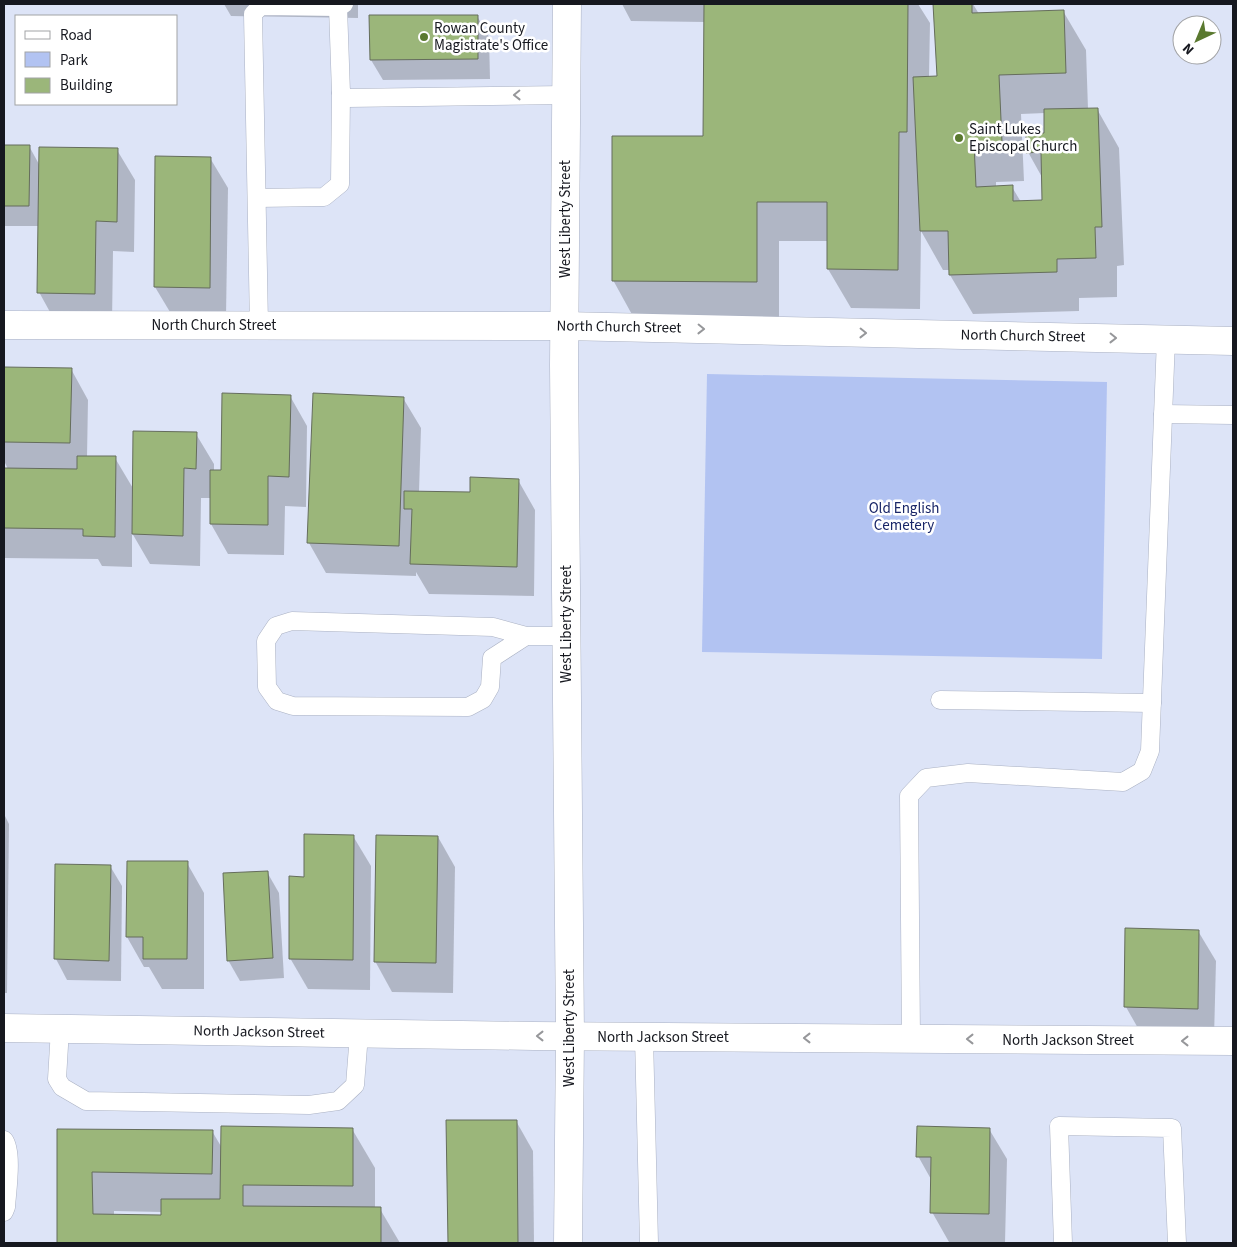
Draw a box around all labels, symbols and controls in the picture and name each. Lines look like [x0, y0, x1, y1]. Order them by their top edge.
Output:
legend [15, 15, 178, 105]
north arrow [1172, 15, 1222, 65]
place label: Rowan County Magistrate's Office [434, 18, 548, 56]
text: Road [60, 25, 92, 46]
marker: Rowan County Magistrate's Office [418, 31, 430, 43]
text: N [1178, 38, 1199, 59]
text: Park [60, 50, 89, 71]
text: Building [60, 75, 113, 96]
one-way arrow [513, 90, 521, 101]
place label: Saint Lukes Episcopal Church [969, 119, 1077, 157]
marker: Saint Lukes Episcopal Church [953, 132, 965, 144]
street label: West Liberty Street [555, 160, 576, 278]
street label: North Church Street [152, 315, 276, 336]
street label: North Church Street [556, 315, 682, 339]
one-way arrow [697, 324, 705, 334]
street label: North Church Street [960, 324, 1086, 348]
one-way arrow [859, 327, 867, 338]
one-way arrow [1110, 333, 1117, 343]
park label: Old English Cemetery [869, 498, 939, 536]
street label: West Liberty Street [556, 565, 577, 683]
street label: West Liberty Street [559, 969, 580, 1087]
street label: North Jackson Street [193, 1020, 325, 1044]
street label: North Jackson Street [597, 1027, 729, 1048]
street label: North Jackson Street [1002, 1030, 1134, 1051]
one-way arrow [535, 1031, 543, 1041]
one-way arrow [803, 1033, 810, 1043]
one-way arrow [965, 1034, 973, 1044]
one-way arrow [1180, 1036, 1188, 1046]

